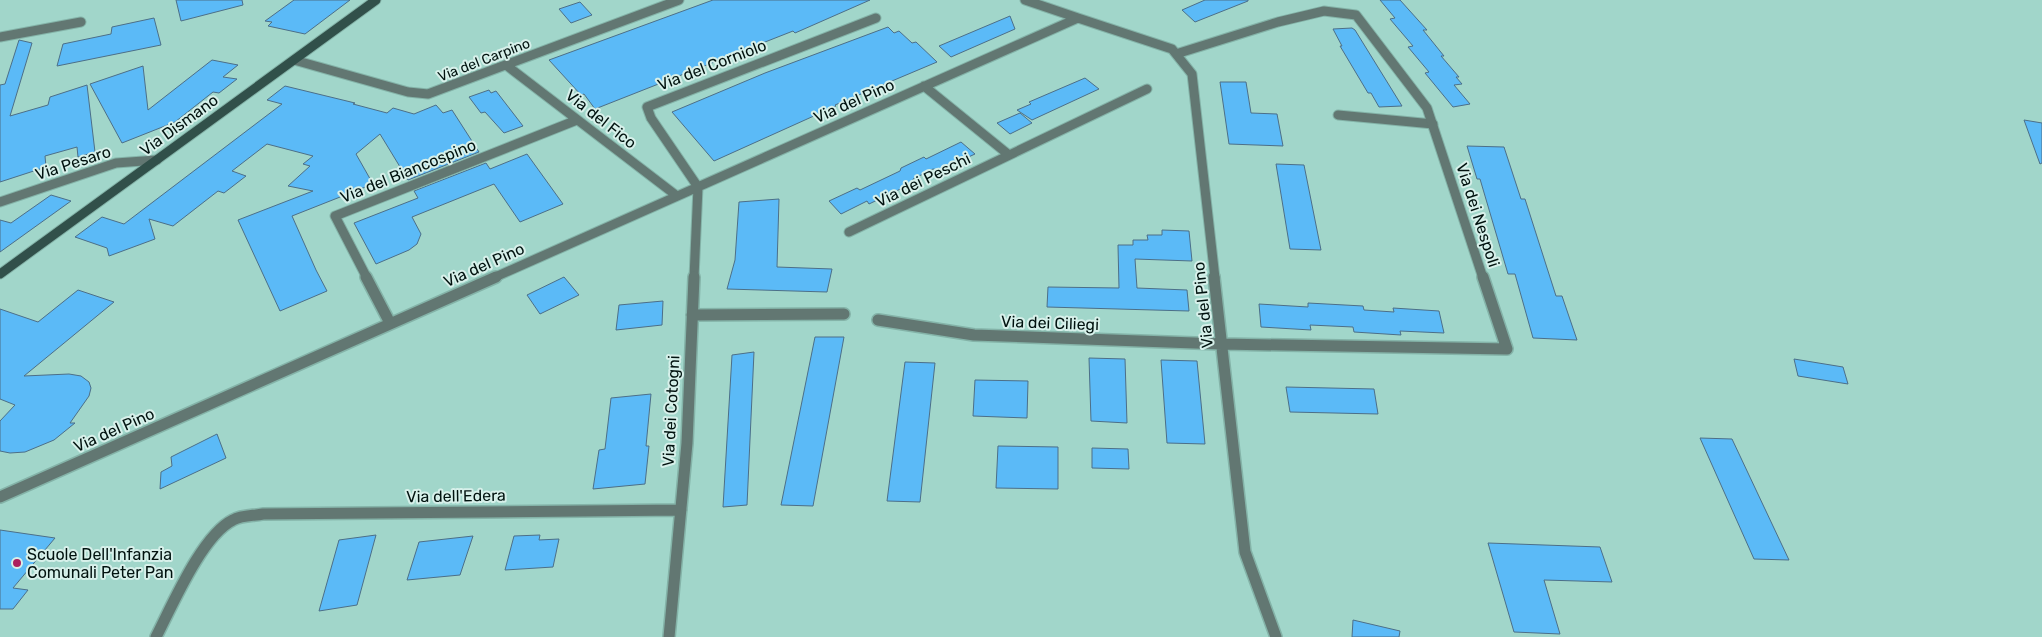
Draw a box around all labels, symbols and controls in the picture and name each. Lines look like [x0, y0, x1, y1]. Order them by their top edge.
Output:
street label: Via del Carpino [436, 35, 532, 85]
street label: Via del Corniolo [655, 36, 769, 94]
street label: Via del Pino [811, 75, 897, 127]
street label: Via del Fico [562, 85, 640, 153]
street label: Via Dismano [136, 90, 222, 160]
street label: Via del Biancospino [337, 135, 479, 207]
street label: Via Pesaro [33, 142, 113, 184]
street label: Via dei Peschi [873, 149, 973, 211]
street label: Via dei Nespoli [1452, 161, 1504, 269]
street label: Via del Pino [441, 239, 527, 291]
street label: Via del Pino [1189, 261, 1217, 349]
street label: Via dei Ciliegi [1001, 312, 1099, 334]
street label: Via dei Cotogni [659, 355, 683, 467]
street label: Via del Pino [71, 404, 157, 456]
street label: Via dell'Edera [406, 486, 506, 506]
place label: Scuole Dell'Infanzia Comunali Peter Pan [27, 545, 173, 582]
marker: Scuole Dell'Infanzia Comunali Peter Pan [11, 557, 23, 569]

